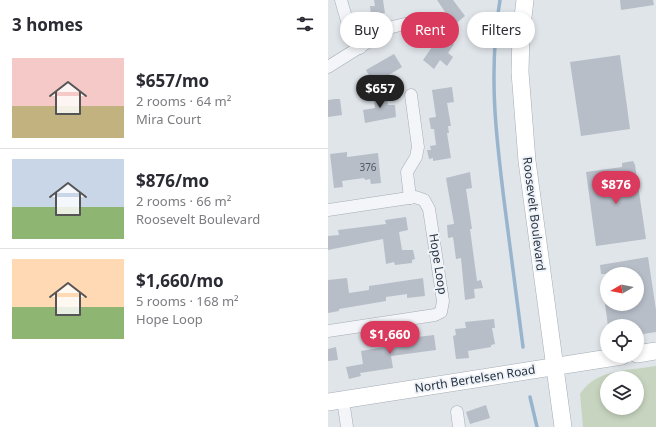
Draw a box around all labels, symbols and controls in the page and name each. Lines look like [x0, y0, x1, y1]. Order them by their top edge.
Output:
chip: Buy [340, 12, 393, 48]
chip: Rent [401, 12, 459, 48]
chip: Filters [467, 12, 535, 48]
text: 3 homes [12, 13, 83, 36]
icon: filters [294, 13, 316, 35]
text: $657/mo [136, 69, 209, 92]
icon: home [44, 74, 92, 122]
pin: $657 [356, 75, 404, 109]
text: $657 [365, 79, 395, 97]
text: 2 rooms · 64 m² [136, 92, 231, 110]
text: Mira Court [136, 110, 201, 128]
street label: Roosevelt Boulevard [519, 156, 550, 272]
house number: 376 [359, 160, 377, 174]
text: $876/mo [136, 169, 209, 192]
pin: $876 [592, 171, 640, 205]
icon: home [44, 175, 92, 223]
text: $876 [601, 175, 631, 193]
text: 2 rooms · 66 m² [136, 192, 231, 210]
text: Roosevelt Boulevard [136, 210, 260, 228]
street label: Hope Loop [425, 232, 452, 296]
north arrow [600, 267, 644, 311]
map controls [600, 267, 644, 415]
text: $1,660/mo [136, 269, 224, 292]
icon: home [44, 275, 92, 323]
text: 5 rooms · 168 m² [136, 292, 239, 310]
text: Hope Loop [136, 310, 203, 328]
button: locate [600, 319, 644, 363]
pin: $1,660 [357, 321, 423, 355]
text: $1,660 [370, 325, 410, 343]
street label: North Bertelsen Road [413, 361, 536, 396]
button: layers [600, 371, 644, 415]

